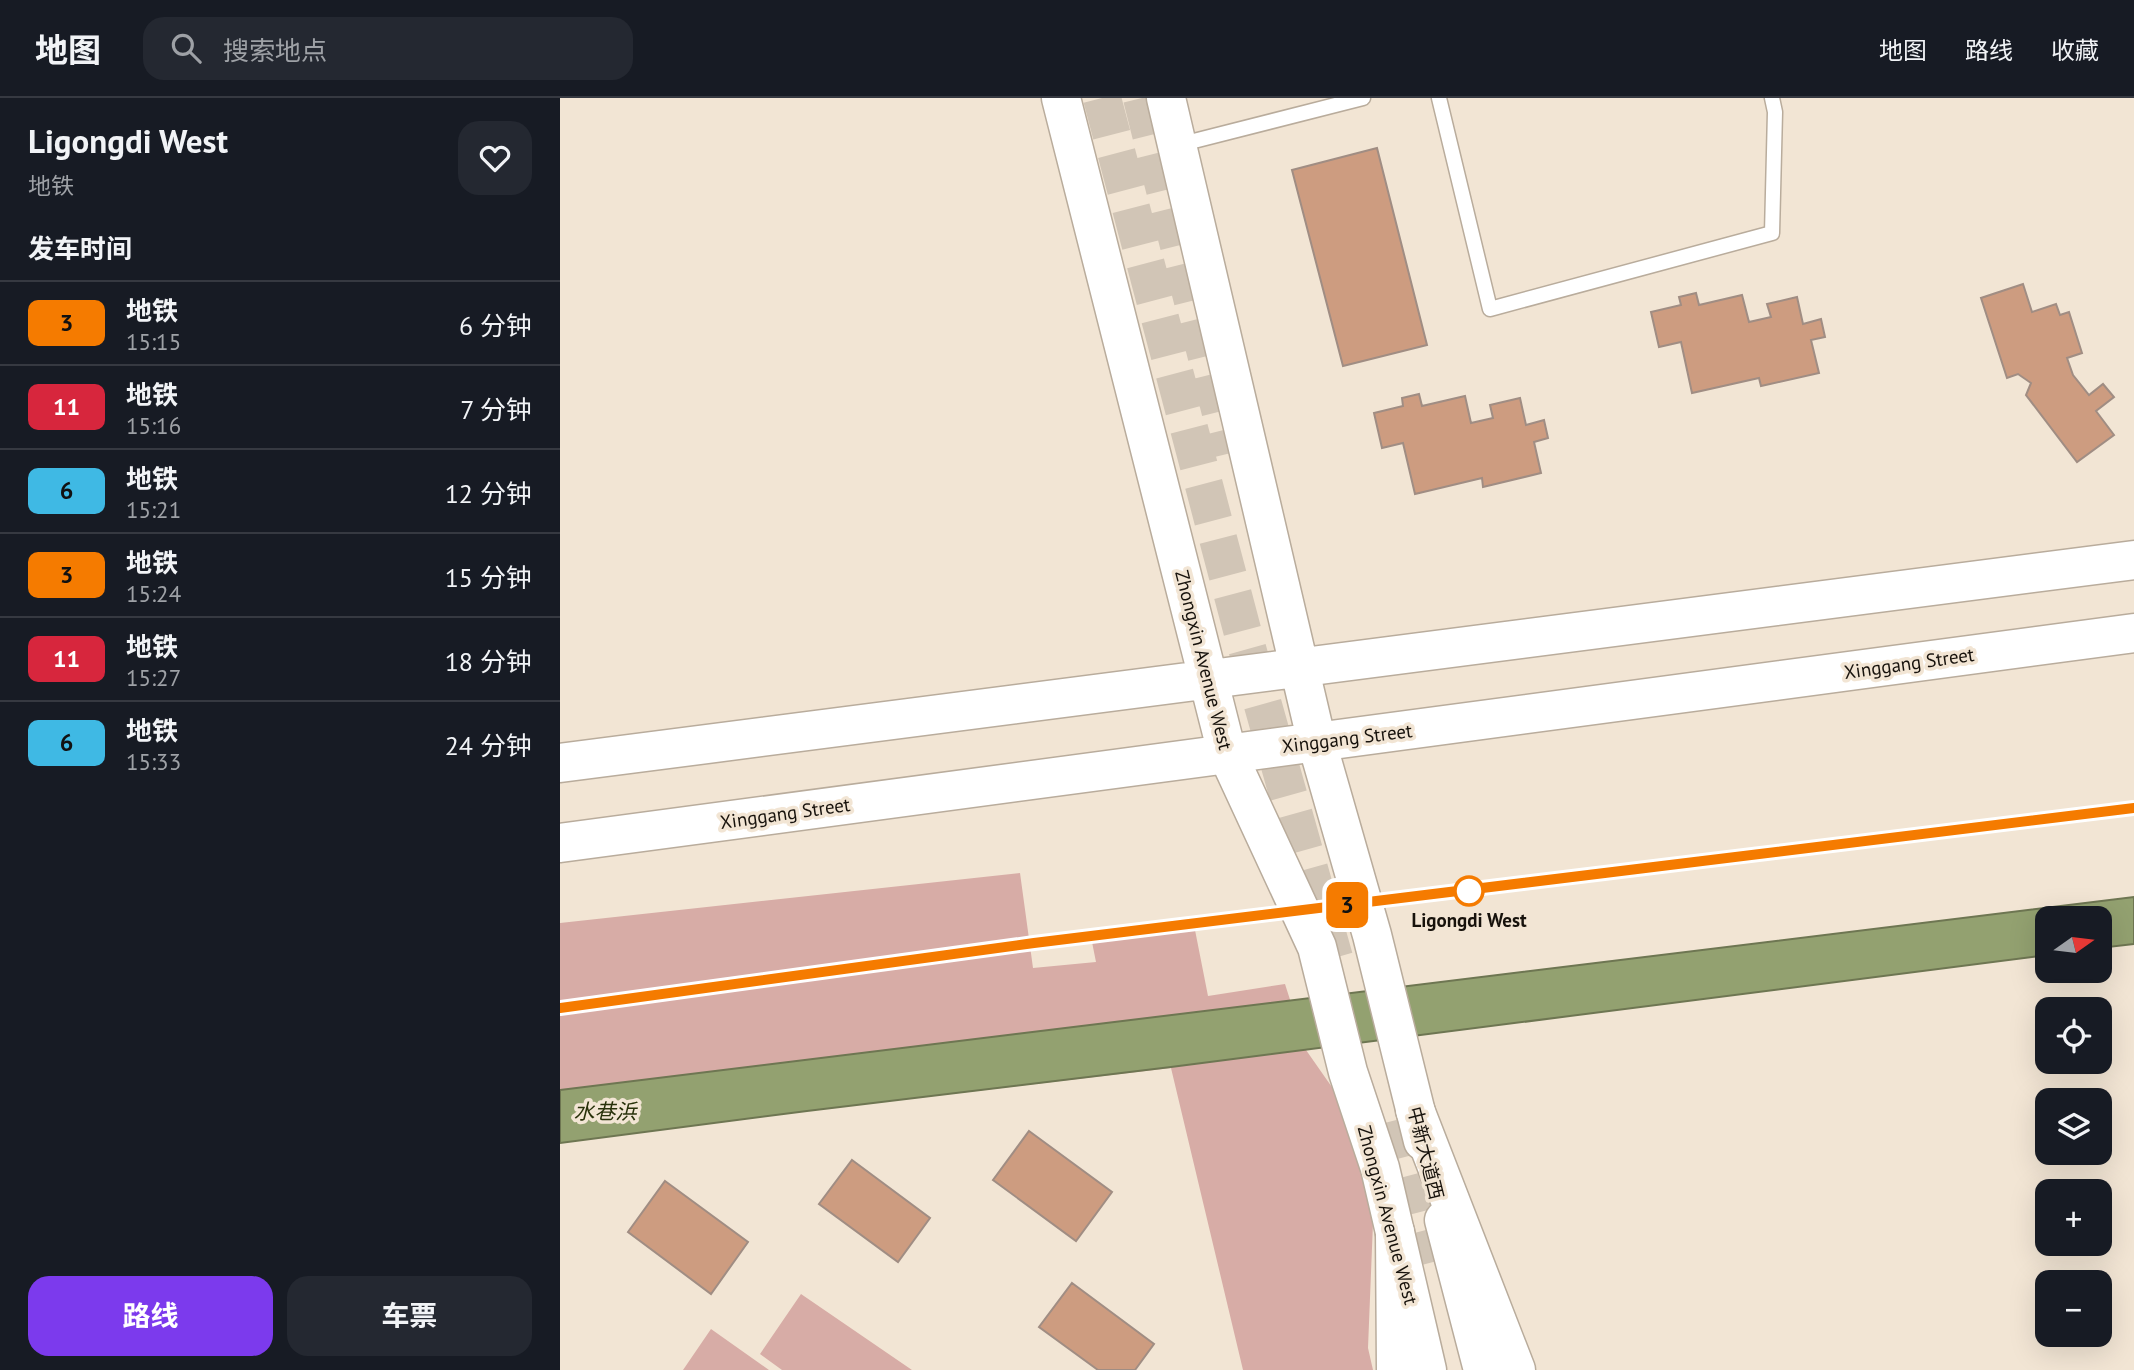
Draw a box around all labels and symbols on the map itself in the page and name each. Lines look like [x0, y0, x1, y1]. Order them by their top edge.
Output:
street label: Zhongxin Avenue West [1170, 568, 1238, 753]
street label: Xinggang Street [1842, 642, 1976, 684]
street label: Xinggang Street [1280, 718, 1414, 758]
street label: Xinggang Street [718, 792, 852, 834]
marker: Ligongdi West [1454, 876, 1484, 906]
line badge: 3 [1324, 882, 1370, 928]
north arrow [2035, 906, 2112, 984]
place label: Ligongdi West [1411, 908, 1527, 932]
water label: 水巷浜 [574, 1098, 638, 1125]
street label: 中新大道西 [1403, 1104, 1449, 1202]
street label: Zhongxin Avenue West [1353, 1123, 1424, 1308]

